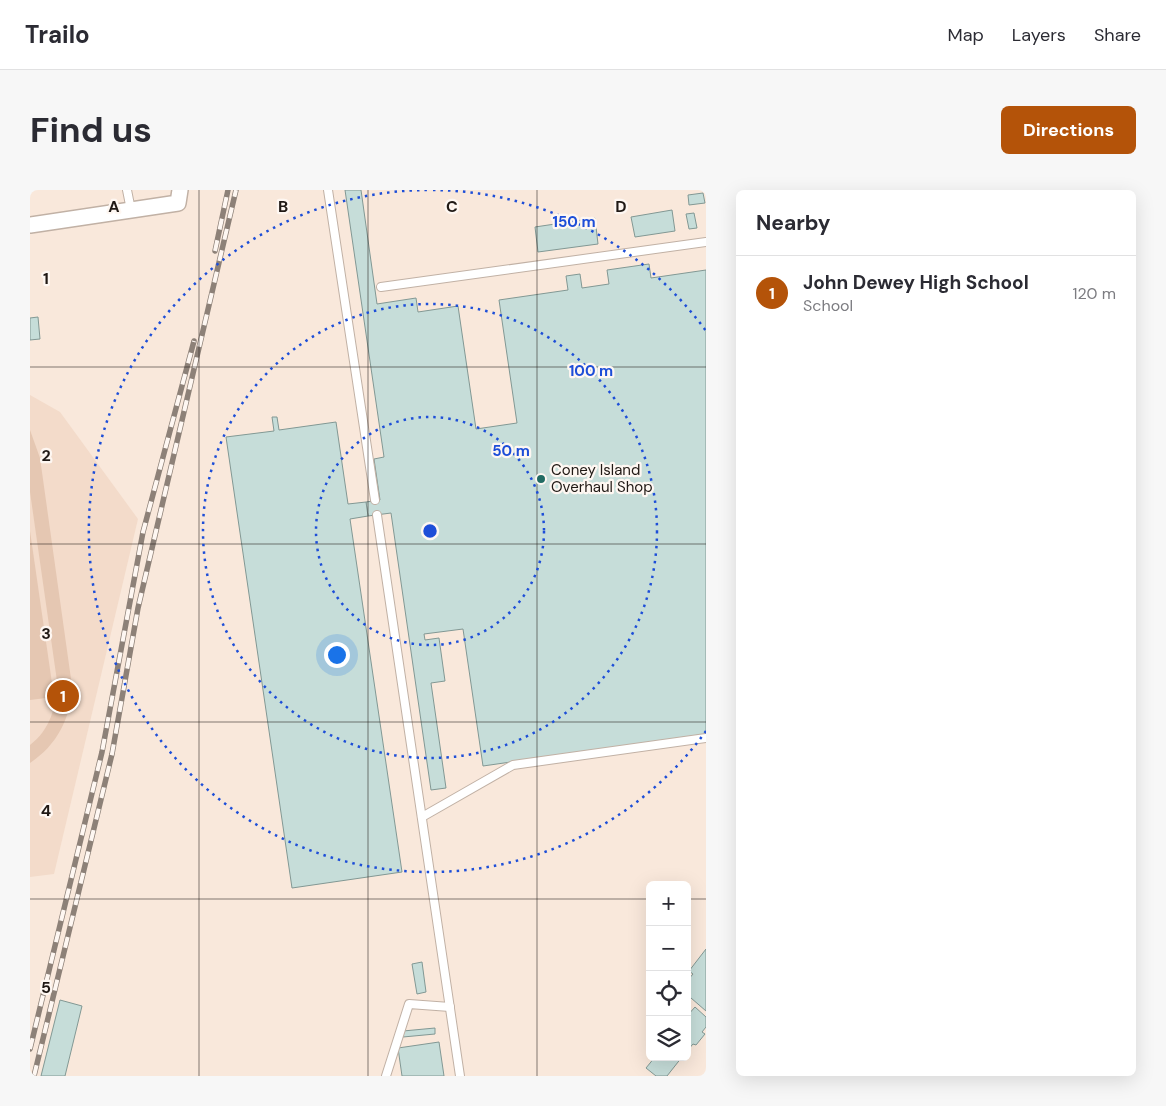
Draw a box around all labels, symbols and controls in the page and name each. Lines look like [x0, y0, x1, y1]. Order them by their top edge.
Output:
text: Trailo [25, 19, 90, 50]
text: Map [948, 23, 984, 47]
text: Layers [1012, 23, 1066, 47]
text: Share [1094, 23, 1141, 47]
button: Directions [1001, 106, 1136, 154]
text: Find us [30, 107, 152, 153]
text: A [108, 196, 120, 217]
text: B [278, 196, 288, 217]
text: C [446, 196, 458, 217]
text: D [615, 196, 627, 217]
text: Nearby [756, 209, 830, 237]
text: 150 m [553, 212, 596, 232]
text: 1 [43, 268, 49, 289]
text: John Dewey High School [803, 270, 1029, 295]
text: 1 [769, 283, 775, 304]
text: 120 m [1072, 283, 1116, 304]
text: School [803, 295, 853, 316]
text: 100 m [569, 361, 613, 381]
text: 50 m [492, 441, 530, 461]
text: 2 [41, 445, 51, 466]
place label: Coney Island Overhaul Shop [551, 460, 653, 497]
marker: Coney Island Overhaul Shop [535, 473, 547, 485]
centre of rings [421, 522, 439, 540]
text: 3 [41, 623, 51, 644]
your location [324, 642, 350, 668]
pin: 1 [47, 677, 79, 715]
text: 4 [41, 800, 51, 821]
map controls [646, 881, 691, 1061]
button: + [646, 881, 691, 926]
button: − [646, 926, 691, 971]
button: locate [646, 971, 691, 1016]
text: 5 [41, 977, 51, 998]
button: layers [646, 1016, 691, 1061]

